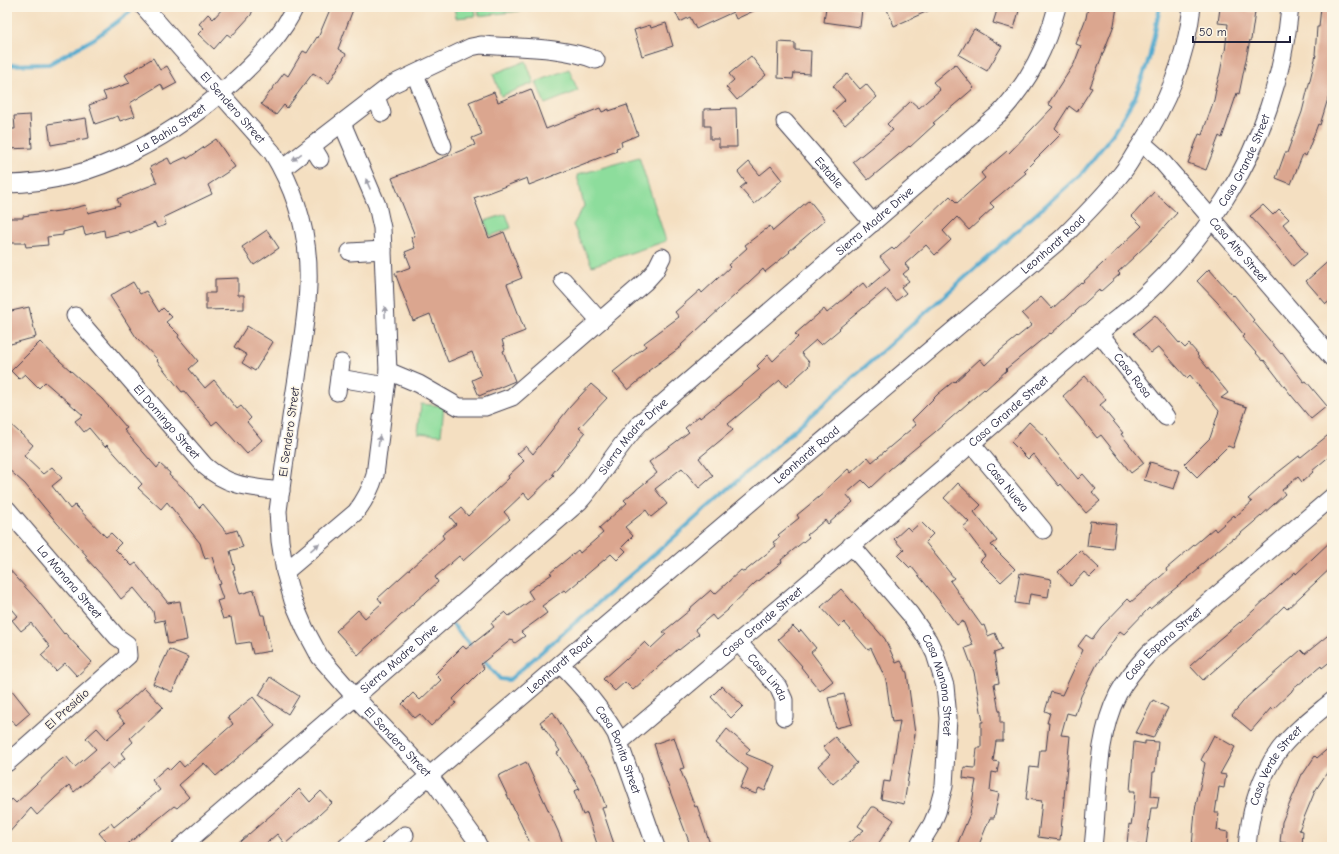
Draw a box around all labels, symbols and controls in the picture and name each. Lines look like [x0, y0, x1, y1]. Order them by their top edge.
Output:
scale bar [1193, 18, 1290, 44]
text: 50 m [1199, 25, 1227, 39]
street label: El Sendero Street [197, 69, 268, 146]
street label: La Bahia Street [134, 101, 209, 155]
street label: Casa Grande Street [1215, 112, 1273, 209]
one-way arrow [292, 153, 302, 161]
street label: Estable [812, 154, 846, 191]
one-way arrow [365, 179, 371, 190]
street label: Sierra Madre Drive [833, 184, 916, 258]
street label: Leonhardt Road [1018, 212, 1088, 277]
street label: Casa Alto Street [1206, 214, 1271, 286]
one-way arrow [382, 306, 389, 318]
street label: Casa Rosa [1111, 350, 1155, 400]
street label: Casa Grande Street [966, 372, 1052, 450]
street label: El Domingo Street [131, 382, 203, 462]
street label: El Sendero Street [276, 386, 302, 478]
street label: Sierra Madre Drive [596, 395, 671, 477]
street label: Leonhardt Road [771, 423, 842, 486]
one-way arrow [376, 435, 382, 447]
street label: Casa Nueva [983, 459, 1032, 514]
street label: La Manana Street [34, 542, 105, 622]
one-way arrow [310, 542, 320, 551]
street label: Casa Grande Street [719, 584, 806, 660]
street label: Casa Espana Street [1122, 604, 1205, 683]
street label: Sierra Madre Drive [357, 621, 440, 696]
street label: Casa Manana Street [919, 631, 955, 737]
street label: Leonhardt Road [524, 633, 595, 696]
street label: Casa Linda [744, 651, 790, 703]
street label: El Presidio [42, 686, 92, 732]
street label: Casa Bonita Street [592, 703, 644, 796]
street label: El Sendero Street [361, 704, 434, 780]
street label: Casa Verde Street [1247, 723, 1305, 807]

